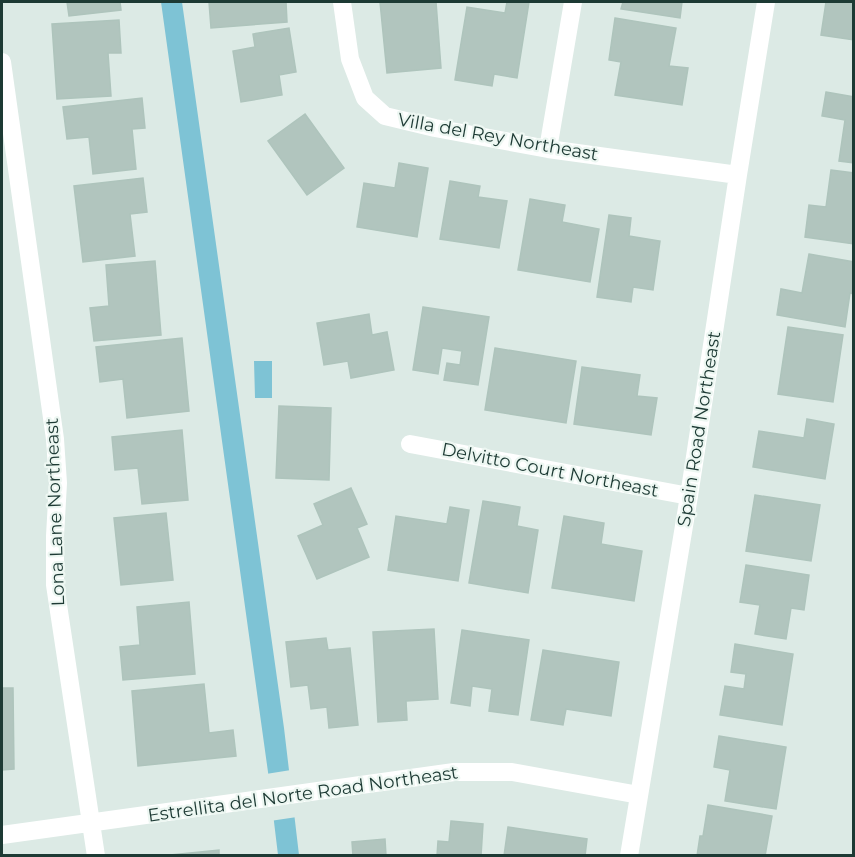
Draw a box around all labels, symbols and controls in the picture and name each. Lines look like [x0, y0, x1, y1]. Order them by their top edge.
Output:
street label: Villa del Rey Northeast [396, 109, 600, 165]
street label: Spain Road Northeast [673, 330, 725, 528]
street label: Lona Lane Northeast [41, 417, 69, 607]
street label: Delvitto Court Northeast [440, 438, 660, 502]
street label: Estrellita del Norte Road Northeast [146, 761, 460, 827]

